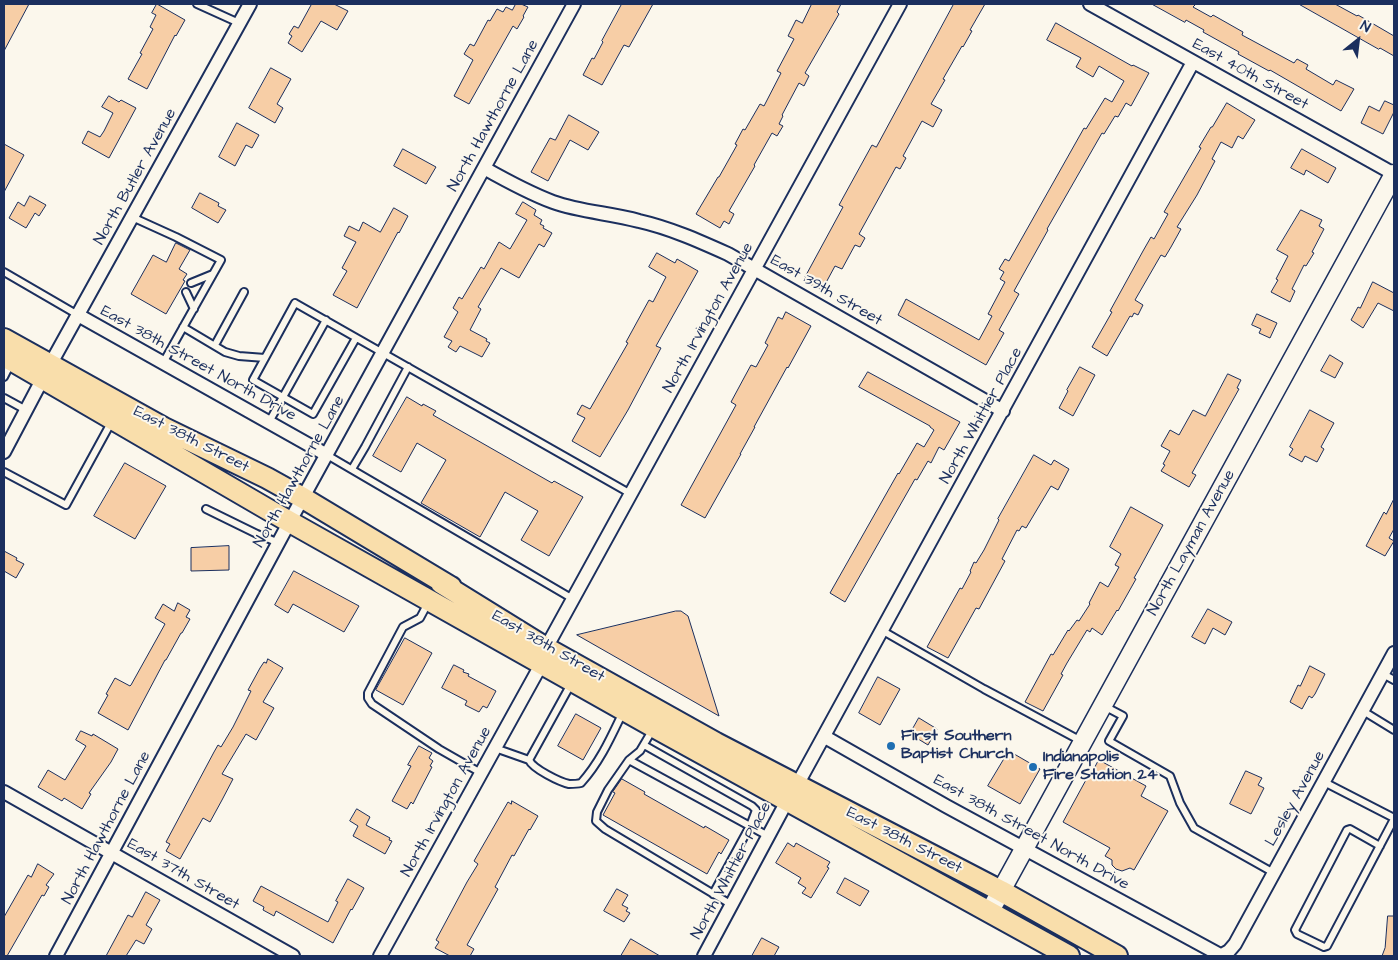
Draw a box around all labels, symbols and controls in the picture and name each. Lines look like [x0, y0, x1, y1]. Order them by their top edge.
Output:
north arrow [1333, 15, 1383, 65]
text: N [1357, 16, 1374, 38]
street label: East 40th Street [1189, 35, 1311, 115]
street label: North Hawthorne Lane [444, 37, 544, 195]
street label: North Butler Avenue [91, 105, 181, 249]
street label: North Irvington Avenue [660, 240, 758, 396]
street label: East 39th Street [767, 251, 885, 331]
street label: East 38th Street North Drive [97, 302, 299, 426]
street label: North Whittier Place [937, 344, 1027, 488]
street label: North Hawthorne Lane [250, 393, 350, 551]
street label: East 38th Street [130, 403, 252, 477]
street label: North Layman Avenue [1144, 467, 1240, 619]
street label: East 38th Street [488, 607, 608, 687]
street label: North Irvington Avenue [398, 724, 496, 880]
place label: First Southern Baptist Church [901, 727, 1013, 765]
marker: First Southern Baptist Church [885, 740, 897, 752]
street label: North Hawthorne Lane [58, 748, 156, 908]
place label: Indianapolis Fire Station 24 [1043, 748, 1158, 786]
street label: Lesley Avenue [1262, 748, 1330, 850]
marker: Indianapolis Fire Station 24 [1027, 761, 1039, 773]
street label: East 38th Street North Drive [930, 771, 1132, 895]
street label: North Whittier Place [688, 799, 776, 943]
street label: East 38th Street [843, 804, 965, 878]
street label: East 37th Street [123, 835, 243, 915]

